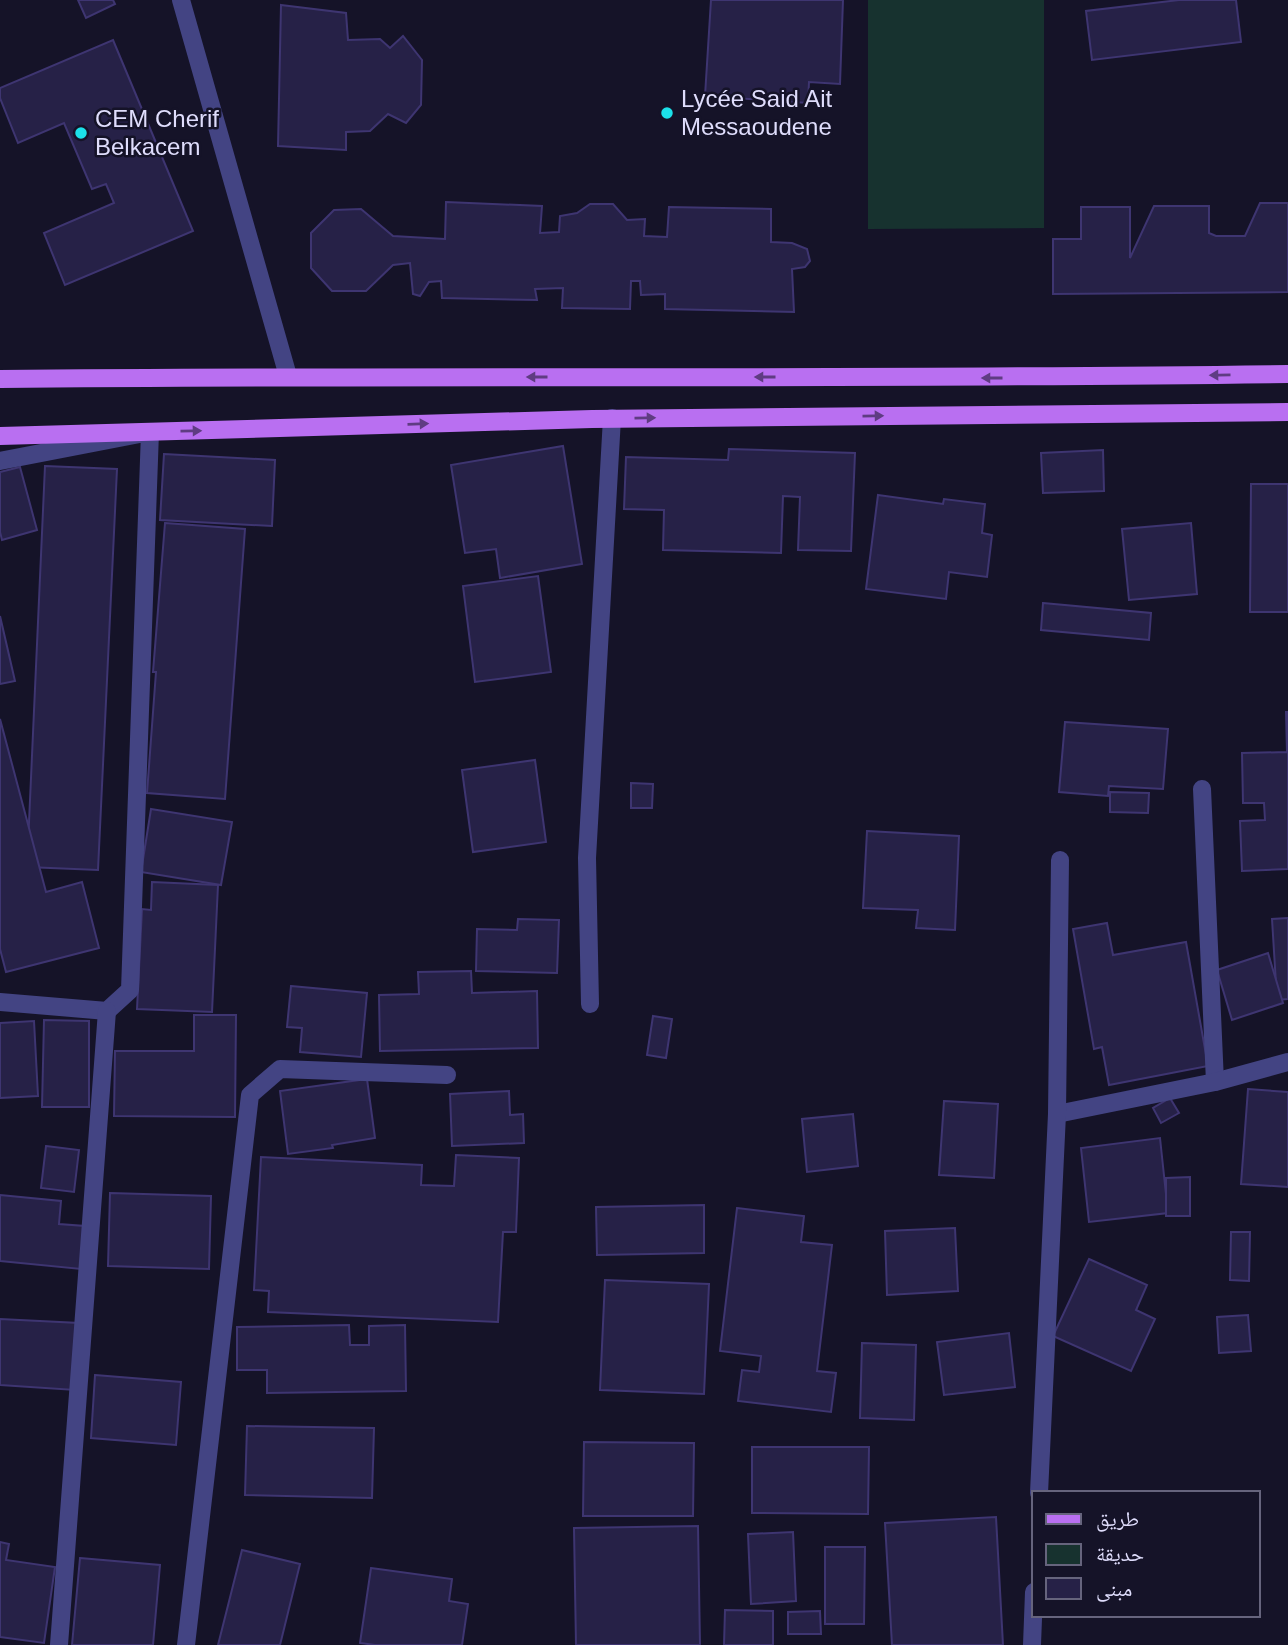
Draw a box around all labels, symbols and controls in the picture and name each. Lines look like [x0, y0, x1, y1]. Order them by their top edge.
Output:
place label: Lycée Said Ait Messaoudene [681, 85, 833, 140]
place label: CEM Cherif Belkacem [95, 105, 219, 160]
marker: Lycée Said Ait Messaoudene [659, 105, 675, 121]
marker: CEM Cherif Belkacem [73, 125, 89, 141]
one-way arrow [1209, 369, 1231, 381]
one-way arrow [526, 371, 548, 383]
one-way arrow [754, 371, 776, 383]
one-way arrow [981, 372, 1003, 384]
one-way arrow [862, 410, 884, 422]
one-way arrow [635, 412, 657, 424]
one-way arrow [407, 419, 429, 430]
one-way arrow [180, 426, 202, 437]
legend [1032, 1491, 1260, 1617]
text: طريق [1096, 1507, 1139, 1532]
text: حديقة [1096, 1542, 1144, 1565]
text: مبنى [1096, 1577, 1132, 1602]

